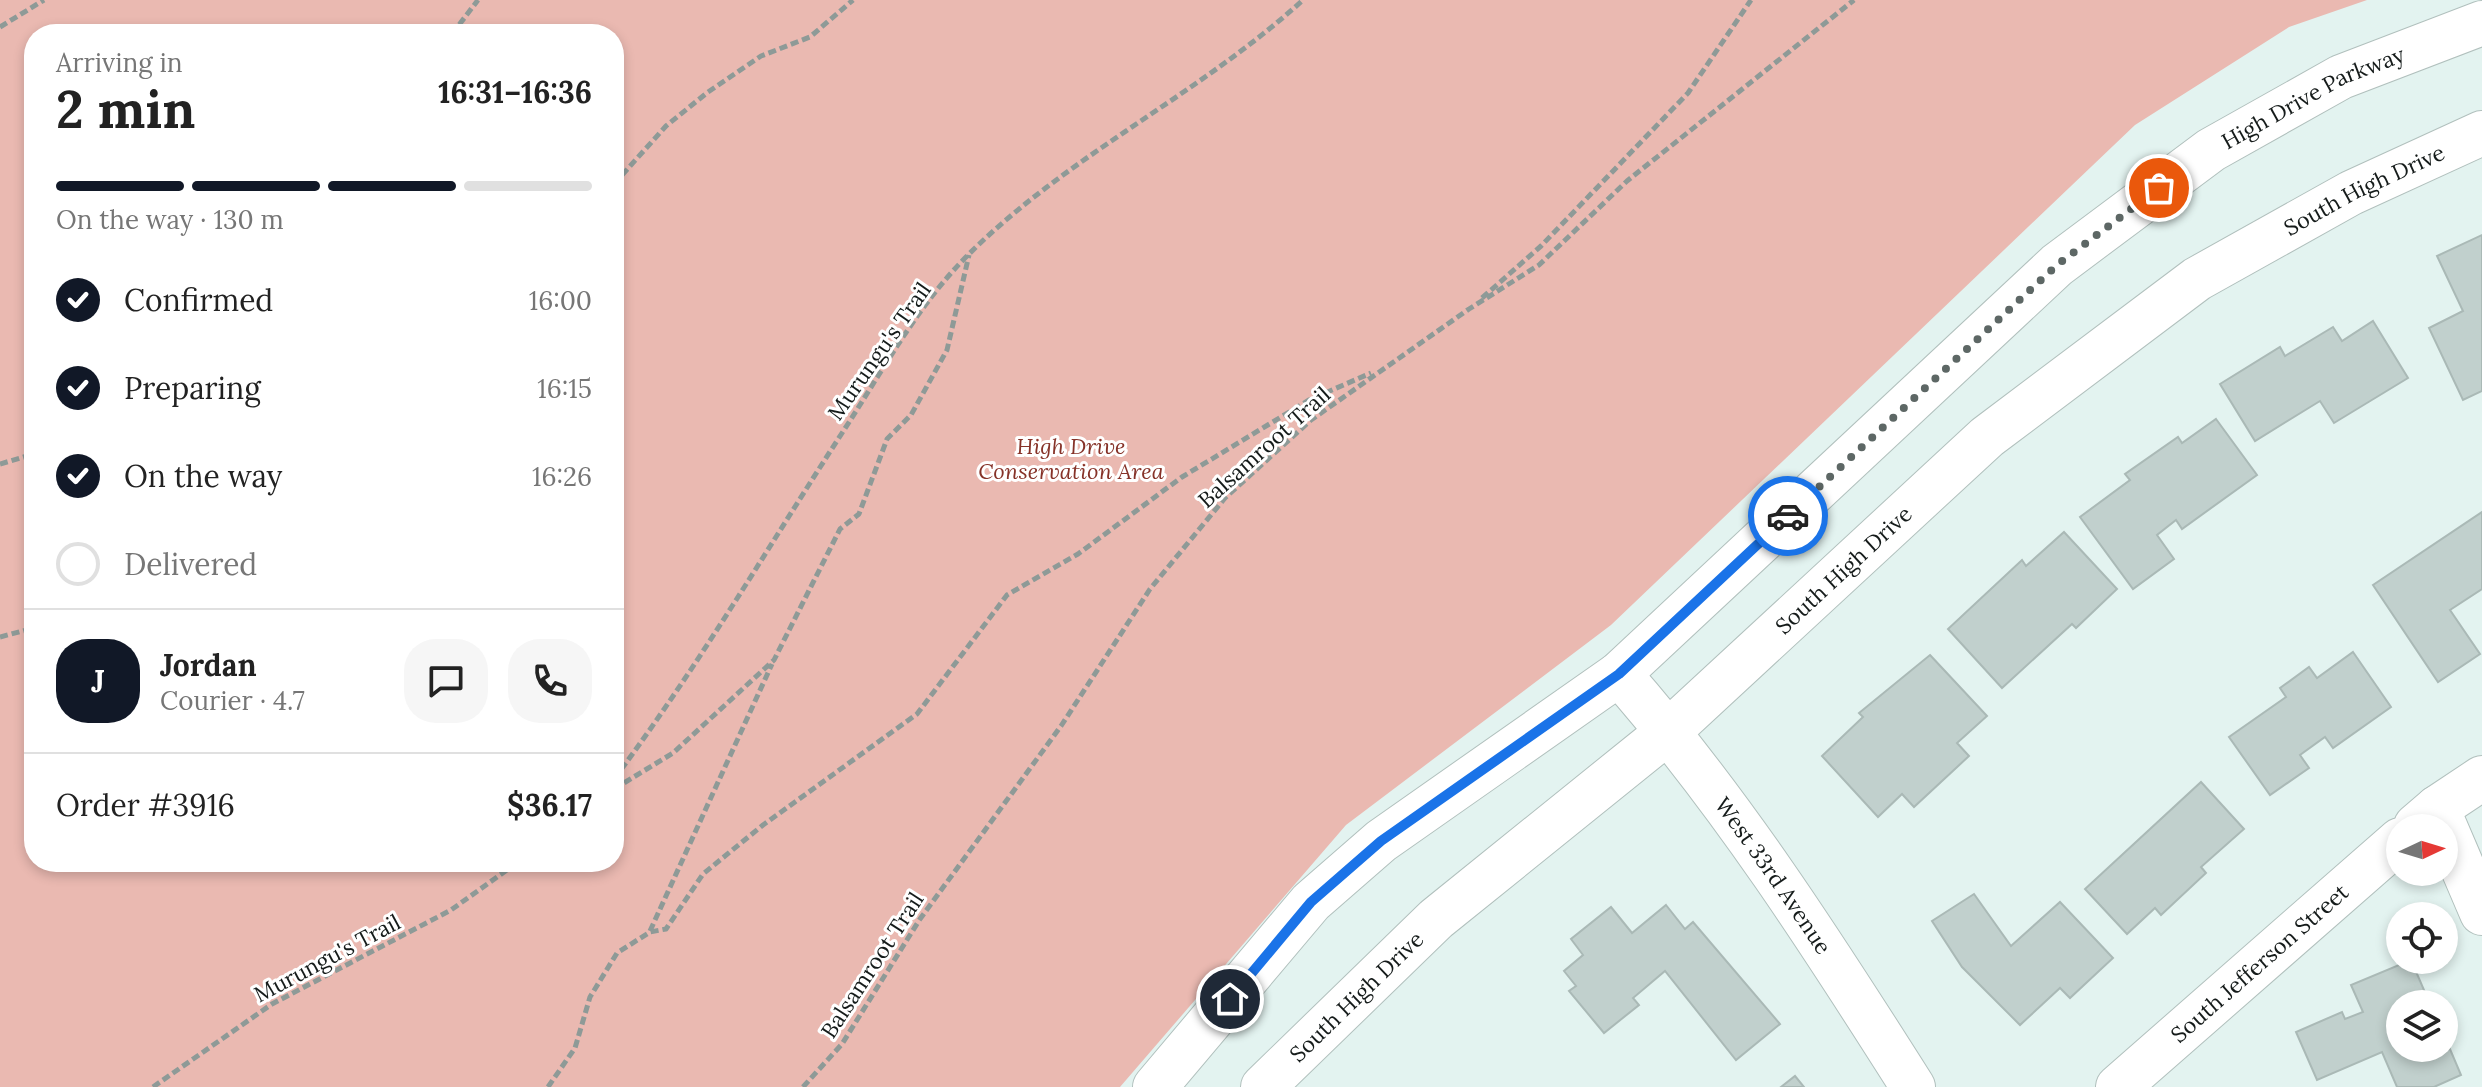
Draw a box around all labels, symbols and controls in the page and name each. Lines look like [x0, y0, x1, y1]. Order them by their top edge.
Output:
street label: High Drive Parkway [2216, 40, 2409, 155]
text: Arriving in [56, 46, 183, 79]
text: 16:31–16:36 [438, 73, 592, 111]
text: 2 min [56, 76, 195, 142]
street label: South High Drive [2279, 138, 2449, 242]
pin [2125, 154, 2193, 222]
icon: bag [2137, 166, 2181, 210]
text: On the way · 130 m [56, 203, 284, 236]
street label: Murungu's Trail [821, 277, 937, 425]
icon: check [56, 278, 100, 322]
text: Confirmed [124, 281, 273, 319]
text: 16:00 [529, 284, 592, 317]
icon: check [56, 366, 100, 410]
text: Preparing [124, 369, 261, 407]
text: 16:15 [537, 372, 592, 405]
street label: Balsamroot Trail [1192, 380, 1336, 514]
park label: High Drive Conservation Area [978, 432, 1165, 485]
icon: check [56, 454, 100, 498]
text: On the way [124, 457, 282, 495]
text: 16:26 [532, 460, 592, 493]
courier [1748, 476, 1828, 556]
icon: car [1766, 494, 1810, 538]
street label: South High Drive [1769, 500, 1918, 640]
text: Delivered [124, 545, 257, 583]
button: chat [404, 639, 488, 723]
button: phone [508, 639, 592, 723]
text: Jordan [160, 646, 257, 684]
text: J [91, 662, 105, 700]
text: Courier · 4.7 [160, 684, 305, 717]
text: Order #3916 [56, 786, 235, 824]
text: $36.17 [507, 786, 592, 824]
street label: West 33rd Avenue [1709, 791, 1838, 959]
north arrow [2386, 814, 2458, 886]
map controls [2386, 814, 2458, 1062]
street label: South Jefferson Street [2165, 878, 2354, 1048]
street label: Balsamroot Trail [814, 887, 930, 1043]
button: locate [2386, 902, 2458, 974]
street label: Murungu's Trail [249, 908, 405, 1008]
street label: South High Drive [1283, 925, 1429, 1068]
pin [1196, 965, 1264, 1033]
icon: home [1208, 977, 1252, 1021]
button: layers [2386, 990, 2458, 1062]

